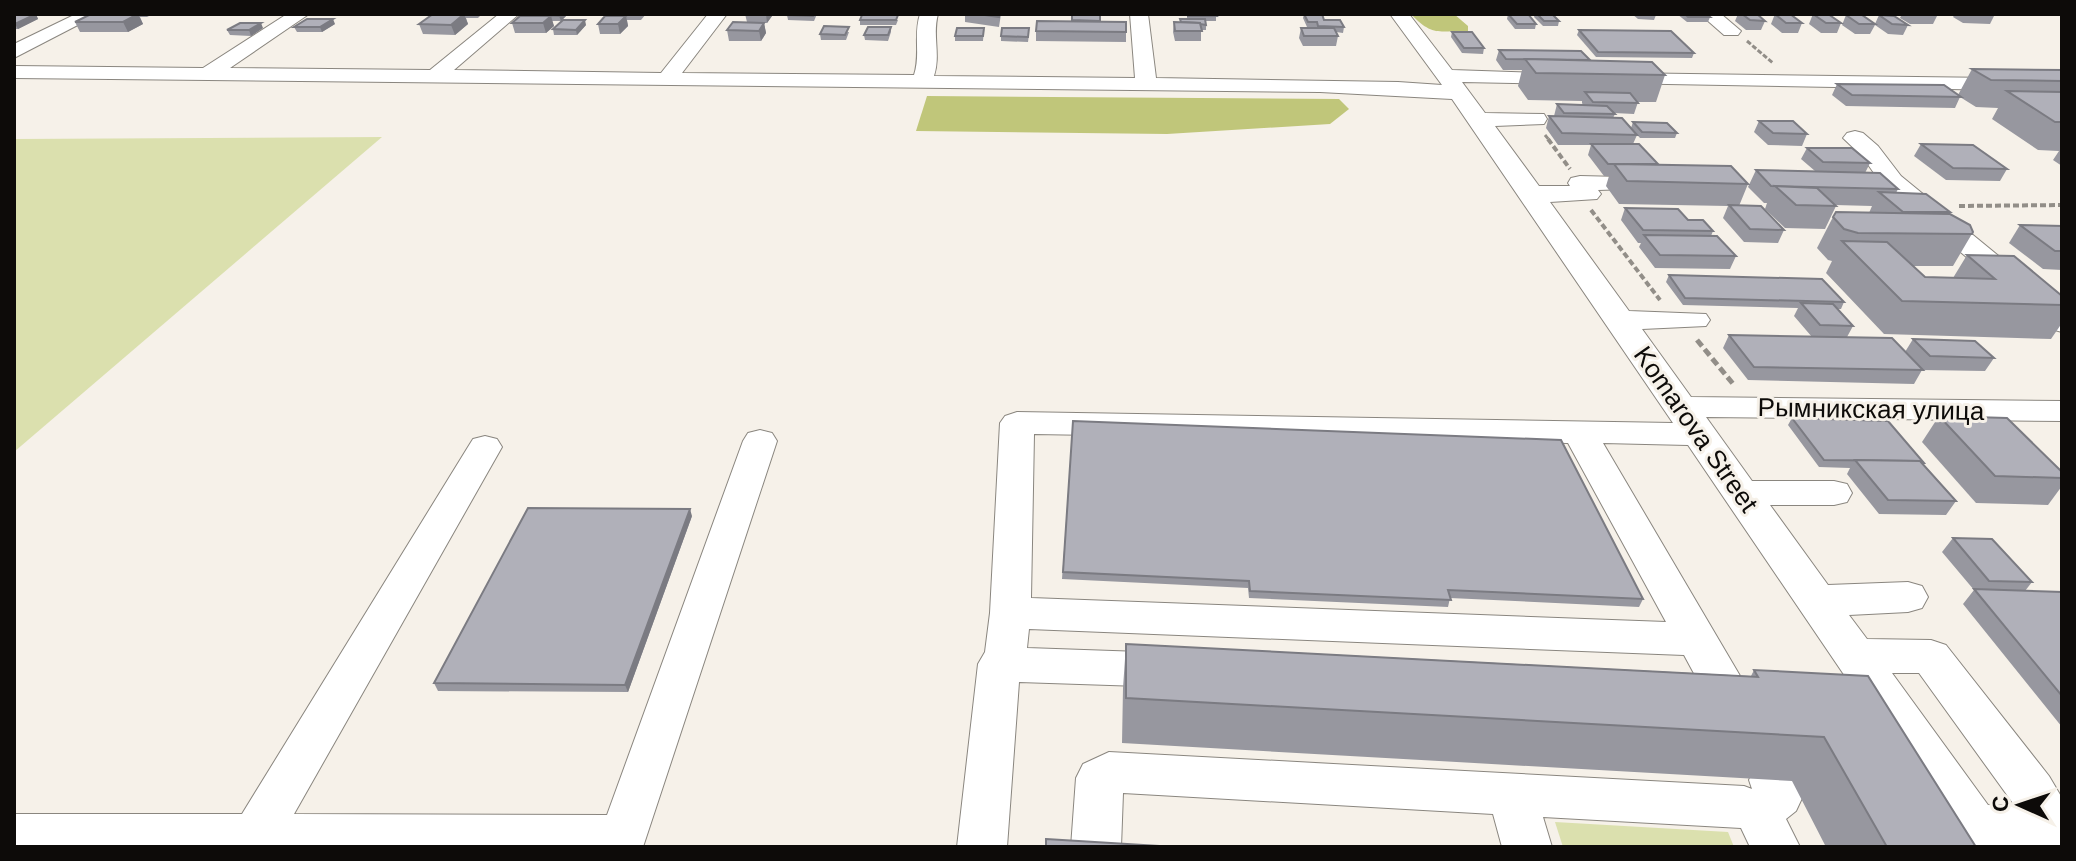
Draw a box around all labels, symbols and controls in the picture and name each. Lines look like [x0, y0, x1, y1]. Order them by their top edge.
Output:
street label: Komarova Street [1628, 340, 1765, 518]
street label: Рымникская улица [1757, 392, 1985, 426]
north arrow [1980, 765, 2060, 845]
text: С [1988, 795, 2013, 813]

